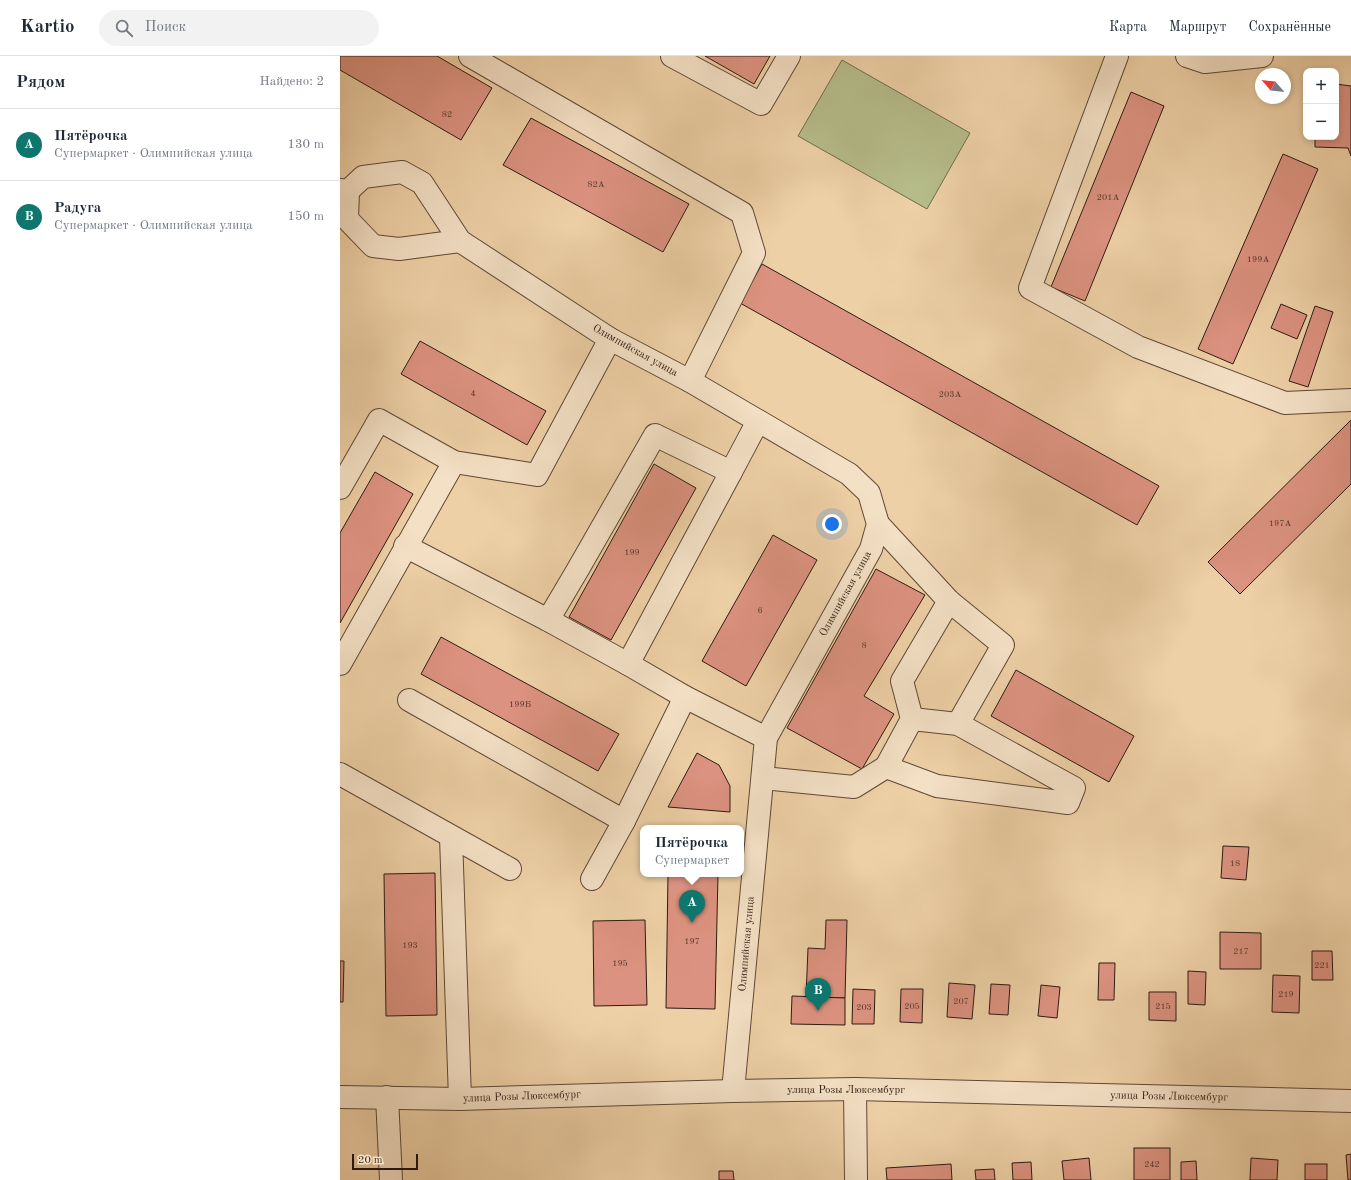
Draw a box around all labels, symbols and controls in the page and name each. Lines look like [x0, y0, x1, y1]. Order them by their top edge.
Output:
search box [99, 10, 379, 46]
icon: search [113, 17, 135, 39]
text: Kartio [20, 18, 75, 37]
text: Поиск [145, 20, 186, 35]
text: Карта [1109, 20, 1147, 34]
text: Маршрут [1169, 20, 1226, 34]
text: Сохранённые [1248, 20, 1331, 34]
north arrow [1255, 68, 1291, 104]
map controls [1303, 68, 1339, 140]
button: + [1303, 68, 1339, 104]
text: Рядом [16, 74, 65, 91]
text: Найдено: 2 [260, 75, 324, 88]
button: − [1303, 104, 1339, 140]
house number: 82 [442, 110, 452, 119]
text: Пятёрочка [54, 129, 128, 144]
text: A [24, 138, 34, 151]
text: 130 m [287, 138, 324, 151]
text: Супермаркет · Олимпийская улица [54, 147, 253, 160]
house number: 82А [587, 180, 605, 189]
house number: 201А [1097, 193, 1119, 202]
text: Радуга [54, 201, 102, 216]
text: B [24, 210, 34, 223]
text: 150 m [287, 210, 324, 223]
text: Супермаркет · Олимпийская улица [54, 219, 253, 232]
house number: 199А [1247, 255, 1269, 264]
street label: Олимпийская улица [591, 323, 680, 379]
house number: 4 [470, 389, 476, 398]
house number: 203А [939, 390, 961, 399]
your location [822, 514, 842, 534]
house number: 197А [1269, 519, 1291, 528]
house number: 199 [624, 548, 640, 557]
street label: Олимпийская улица [818, 549, 874, 638]
house number: 6 [757, 606, 763, 615]
house number: 8 [861, 641, 867, 650]
house number: 199Б [509, 700, 531, 709]
popup [640, 825, 744, 877]
text: Пятёрочка [655, 836, 728, 851]
text: Супермаркет [655, 854, 729, 867]
house number: 18 [1230, 859, 1240, 868]
pin: A [679, 890, 705, 923]
street label: Олимпийская улица [737, 895, 757, 992]
house number: 197 [684, 937, 700, 946]
house number: 193 [402, 941, 418, 950]
house number: 217 [1233, 947, 1249, 956]
house number: 195 [612, 959, 628, 968]
house number: 221 [1314, 961, 1330, 970]
pin: B [805, 978, 831, 1011]
house number: 219 [1278, 990, 1294, 999]
house number: 207 [953, 997, 969, 1006]
house number: 205 [904, 1002, 920, 1011]
house number: 215 [1155, 1002, 1171, 1011]
house number: 203 [856, 1003, 872, 1012]
street label: улица Розы Люксембург [787, 1085, 905, 1096]
street label: улица Розы Люксембург [463, 1089, 581, 1105]
street label: улица Розы Люксембург [1110, 1090, 1228, 1104]
scale bar [352, 1152, 418, 1171]
text: 20 m [358, 1155, 383, 1166]
house number: 242 [1144, 1160, 1160, 1169]

